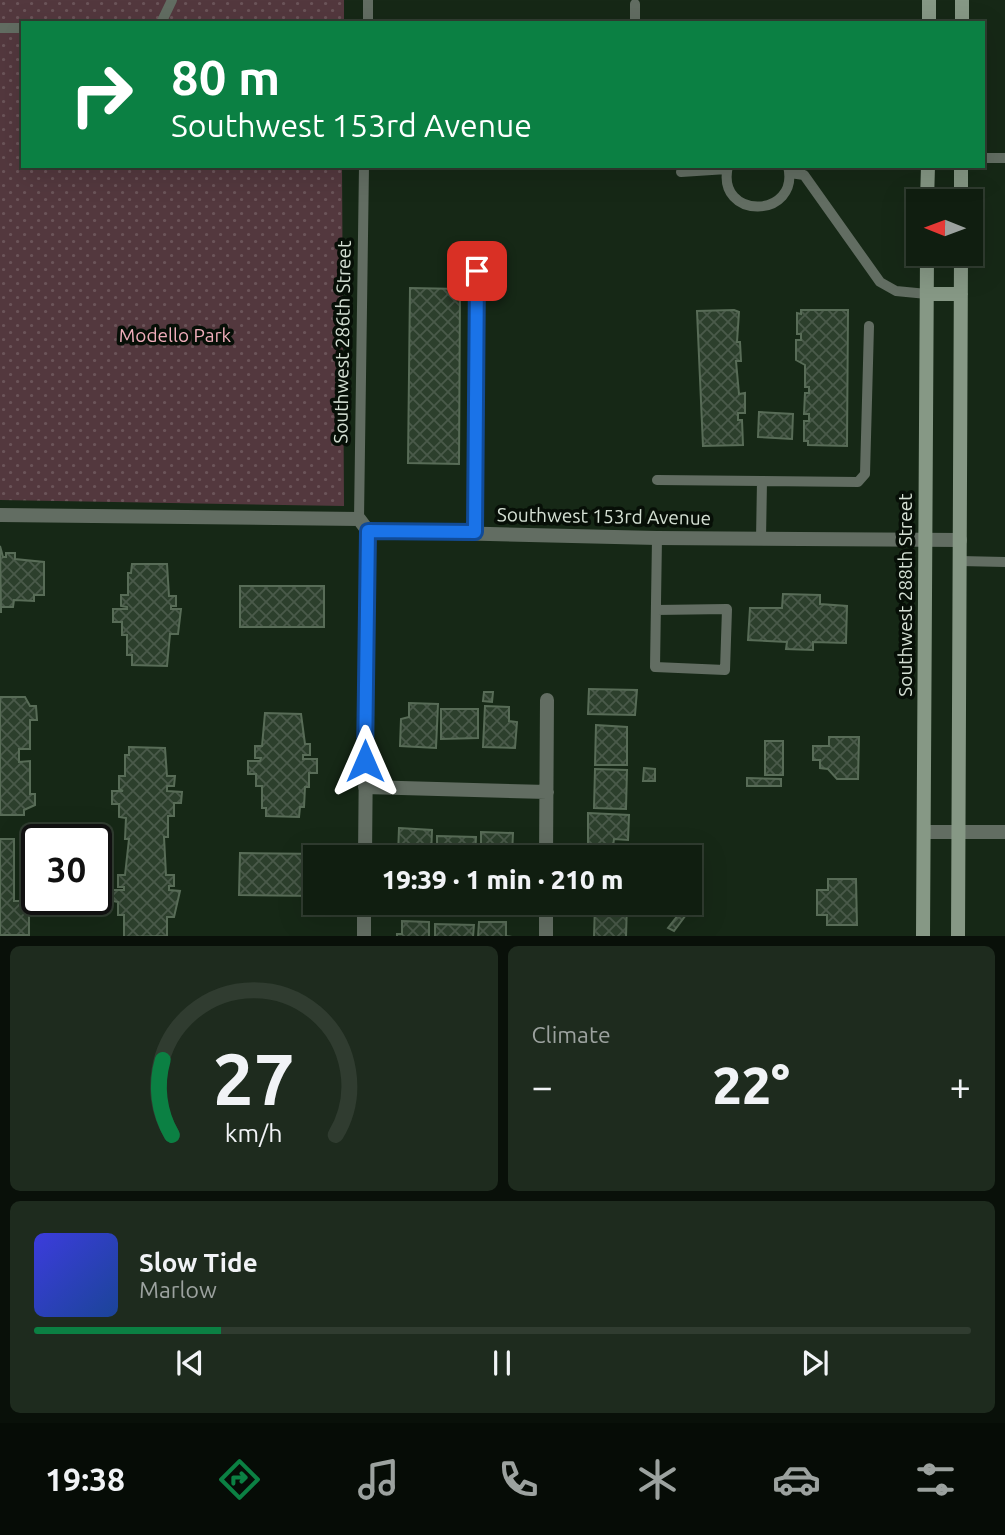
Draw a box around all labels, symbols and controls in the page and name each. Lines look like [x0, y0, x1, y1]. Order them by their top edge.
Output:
icon: right [56, 49, 147, 140]
text: 80 m [171, 49, 280, 104]
text: Southwest 153rd Avenue [171, 107, 532, 143]
north arrow [906, 189, 984, 266]
map controls [906, 189, 983, 266]
street label: Southwest 286th Street [329, 240, 355, 444]
pin [447, 241, 507, 301]
icon: arrive [458, 252, 496, 290]
park label: Modello Park [119, 324, 232, 346]
street label: Southwest 288th Street [894, 493, 916, 697]
street label: Southwest 153rd Avenue [497, 503, 711, 529]
position arrow [328, 724, 402, 798]
speed limit sign: 30 [21, 824, 112, 915]
text: 19:39 · 1 min · 210 m [382, 865, 623, 894]
text: Climate [532, 1022, 611, 1047]
text: 27 [213, 1037, 295, 1119]
text: 22° [712, 1056, 790, 1114]
text: − [532, 1065, 553, 1107]
text: + [950, 1065, 971, 1107]
text: km/h [225, 1118, 283, 1146]
text: Slow Tide [139, 1248, 258, 1277]
text: Marlow [139, 1277, 217, 1302]
icon: previous [171, 1344, 209, 1382]
icon: pause [483, 1344, 521, 1382]
icon: next [796, 1344, 834, 1382]
icon: directions [215, 1455, 264, 1504]
icon: music [354, 1455, 403, 1504]
icon: phone [494, 1455, 543, 1504]
icon: climate [633, 1455, 682, 1504]
icon: car [772, 1455, 821, 1504]
icon: filters [911, 1455, 960, 1504]
text: 19:38 [45, 1461, 125, 1497]

